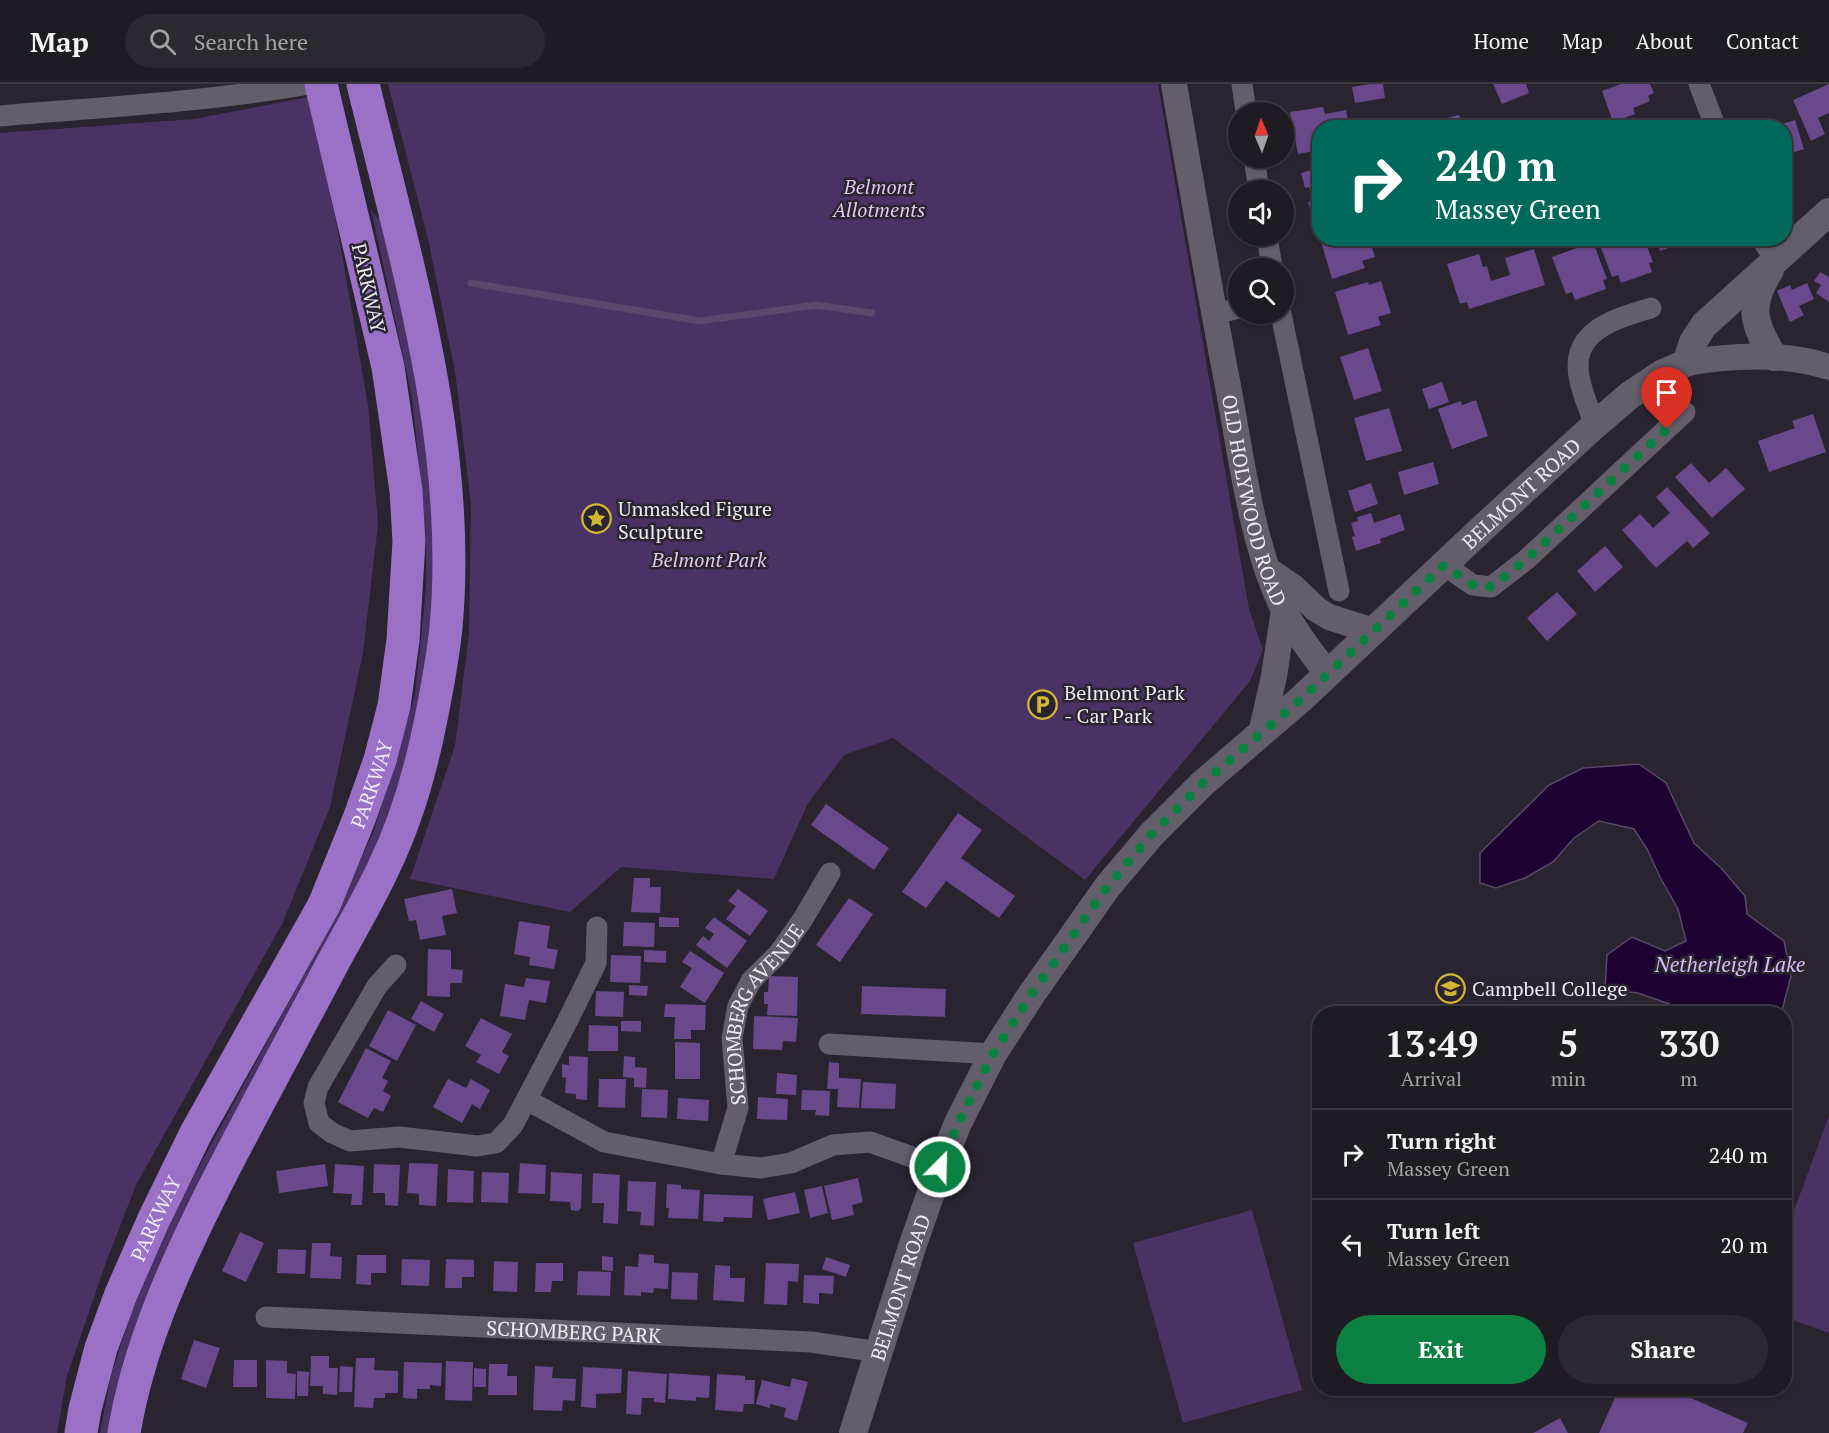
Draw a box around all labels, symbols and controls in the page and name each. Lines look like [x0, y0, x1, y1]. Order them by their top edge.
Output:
search box [125, 14, 545, 68]
text: Map [30, 23, 89, 60]
icon: search [146, 25, 179, 58]
text: Search here [194, 27, 308, 56]
text: Home [1473, 27, 1529, 55]
text: Map [1562, 27, 1603, 55]
text: About [1636, 27, 1693, 55]
text: Contact [1726, 27, 1799, 55]
north arrow [1228, 102, 1294, 168]
map controls [1228, 102, 1294, 324]
text: 240 m [1435, 137, 1556, 193]
icon: right [1336, 144, 1414, 222]
park label: Belmont Allotments [832, 173, 925, 223]
button: sound [1228, 180, 1294, 246]
text: Massey Green [1435, 191, 1601, 227]
street label: PARKWAY [346, 240, 392, 336]
button: search [1228, 258, 1294, 324]
pin [1641, 367, 1692, 429]
icon: arrive [1650, 376, 1683, 409]
street label: OLD HOLYWOOD ROAD [1216, 392, 1294, 610]
street label: BELMONT ROAD [1456, 431, 1586, 555]
place label: Unmasked Figure Sculpture [618, 495, 772, 545]
place icon: Unmasked Figure Sculpture [581, 503, 613, 535]
park label: Belmont Park [650, 546, 767, 573]
place label: Belmont Park - Car Park [1064, 679, 1186, 729]
parking icon: Belmont Park - Car Park [1027, 688, 1059, 720]
street label: PARKWAY [343, 737, 398, 832]
street label: SCHOMBERG AVENUE [718, 918, 809, 1106]
water label: Netherleigh Lake [1654, 950, 1806, 978]
school or university icon: Campbell College [1435, 972, 1467, 1004]
place label: Campbell College [1472, 975, 1628, 1002]
text: 13:49 [1385, 1020, 1478, 1067]
text: 5 [1558, 1020, 1579, 1067]
text: 330 [1658, 1020, 1719, 1067]
text: Arrival [1401, 1065, 1462, 1092]
text: min [1551, 1065, 1586, 1092]
text: m [1680, 1065, 1698, 1092]
text: Turn right [1387, 1126, 1496, 1155]
position arrow [908, 1135, 972, 1199]
icon: right [1336, 1138, 1369, 1171]
text: 240 m [1708, 1140, 1768, 1169]
text: Massey Green [1387, 1155, 1510, 1182]
street label: PARKWAY [124, 1171, 187, 1265]
street label: BELMONT ROAD [863, 1210, 936, 1364]
text: Turn left [1387, 1216, 1480, 1245]
icon: left [1336, 1228, 1369, 1261]
text: 20 m [1720, 1230, 1768, 1259]
text: Massey Green [1387, 1245, 1510, 1272]
street label: SCHOMBERG PARK [486, 1314, 662, 1349]
button: Exit [1336, 1315, 1546, 1384]
button: Share [1558, 1315, 1768, 1384]

